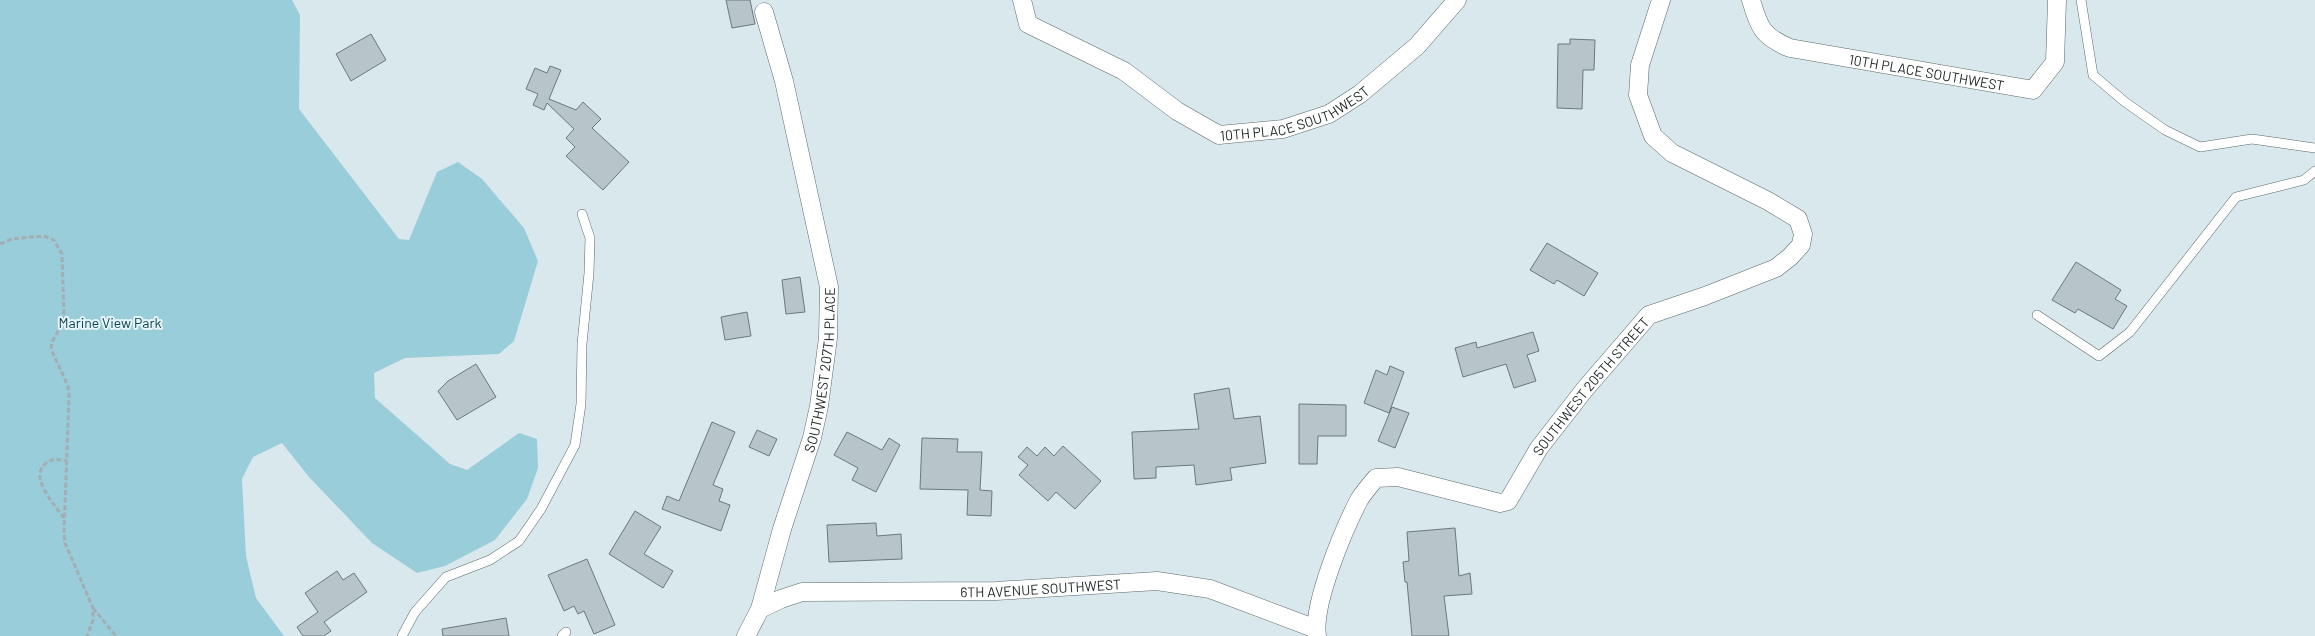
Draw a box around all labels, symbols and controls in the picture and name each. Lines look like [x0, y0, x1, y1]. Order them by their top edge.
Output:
street label: 10TH PLACE SOUTHWEST [1848, 50, 2006, 93]
street label: 10TH PLACE SOUTHWEST [1219, 82, 1372, 143]
street label: SOUTHWEST 207TH PLACE [799, 287, 837, 454]
street label: SOUTHWEST 205TH STREET [1528, 313, 1652, 458]
park label: Marine View Park [58, 314, 162, 331]
street label: 6TH AVENUE SOUTHWEST [960, 575, 1121, 600]

